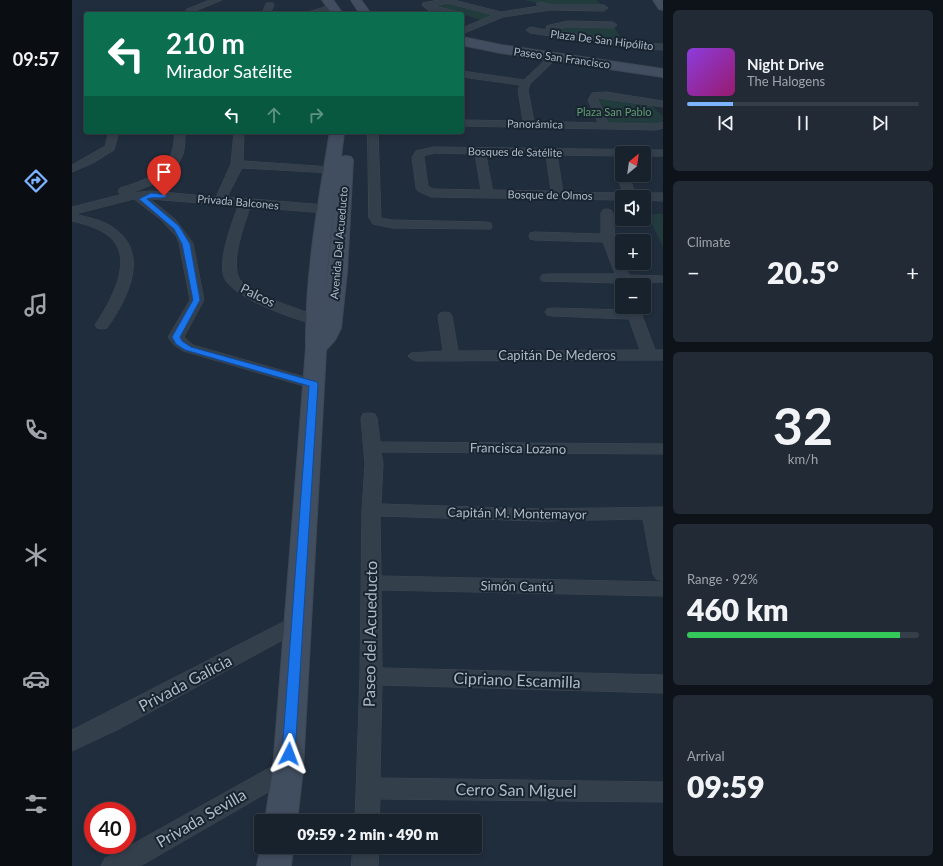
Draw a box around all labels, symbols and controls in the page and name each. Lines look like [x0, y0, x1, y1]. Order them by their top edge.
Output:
text: 210 m [166, 26, 245, 60]
street label: Plaza De San Hipólito [550, 27, 654, 52]
icon: left [100, 28, 152, 80]
street label: Paseo San Francisco [513, 44, 611, 71]
text: 09:57 [13, 48, 59, 70]
text: Night Drive [747, 55, 824, 73]
text: Mirador Satélite [166, 60, 292, 82]
text: The Halogens [747, 73, 825, 89]
icon: left [221, 104, 243, 126]
icon: ahead [263, 104, 285, 126]
icon: right [305, 104, 327, 126]
park label: Plaza San Pablo [576, 105, 652, 118]
icon: previous [715, 112, 737, 134]
icon: pause [792, 112, 814, 134]
icon: next [869, 112, 891, 134]
street label: Panorámica [507, 117, 563, 130]
street label: Bosques de Satélite [468, 144, 563, 159]
north arrow [615, 146, 651, 182]
map controls [615, 146, 651, 314]
pin [147, 155, 181, 196]
icon: arrive [153, 161, 175, 183]
icon: directions [22, 167, 50, 195]
street label: Avenida Del Acueducto [327, 186, 350, 300]
street label: Bosque de Olmos [507, 187, 593, 202]
button: sound [615, 190, 651, 226]
street label: Privada Balcones [197, 191, 280, 212]
button: + [615, 234, 651, 270]
text: Climate [687, 234, 730, 250]
text: 20.5° [767, 254, 839, 290]
text: − [687, 259, 700, 286]
text: + [906, 259, 919, 286]
button: − [615, 278, 651, 314]
street label: Palcos [238, 280, 278, 310]
icon: music [22, 291, 50, 319]
street label: Capitán De Mederos [498, 347, 616, 363]
text: 32 [773, 394, 833, 456]
icon: phone [22, 416, 50, 444]
street label: Francisca Lozano [470, 439, 566, 457]
text: km/h [788, 451, 818, 467]
street label: Capitán M. Montemayor [447, 504, 587, 522]
icon: climate [22, 541, 50, 569]
street label: Paseo del Acueducto [359, 561, 380, 707]
text: Range · 92% [687, 571, 758, 587]
street label: Simón Cantú [480, 577, 554, 595]
text: 460 km [687, 591, 788, 627]
street label: Privada Galicia [135, 650, 235, 715]
icon: car [22, 665, 50, 693]
street label: Cipriano Escamilla [453, 668, 581, 691]
position arrow [268, 733, 310, 775]
text: Arrival [687, 748, 724, 764]
text: 09:59 [687, 768, 765, 804]
street label: Cerro San Miguel [455, 779, 577, 800]
street label: Privada Sevilla [152, 784, 249, 851]
icon: filters [22, 790, 50, 818]
speed limit sign: 40 [84, 802, 136, 854]
text: 09:59 · 2 min · 490 m [297, 825, 439, 843]

